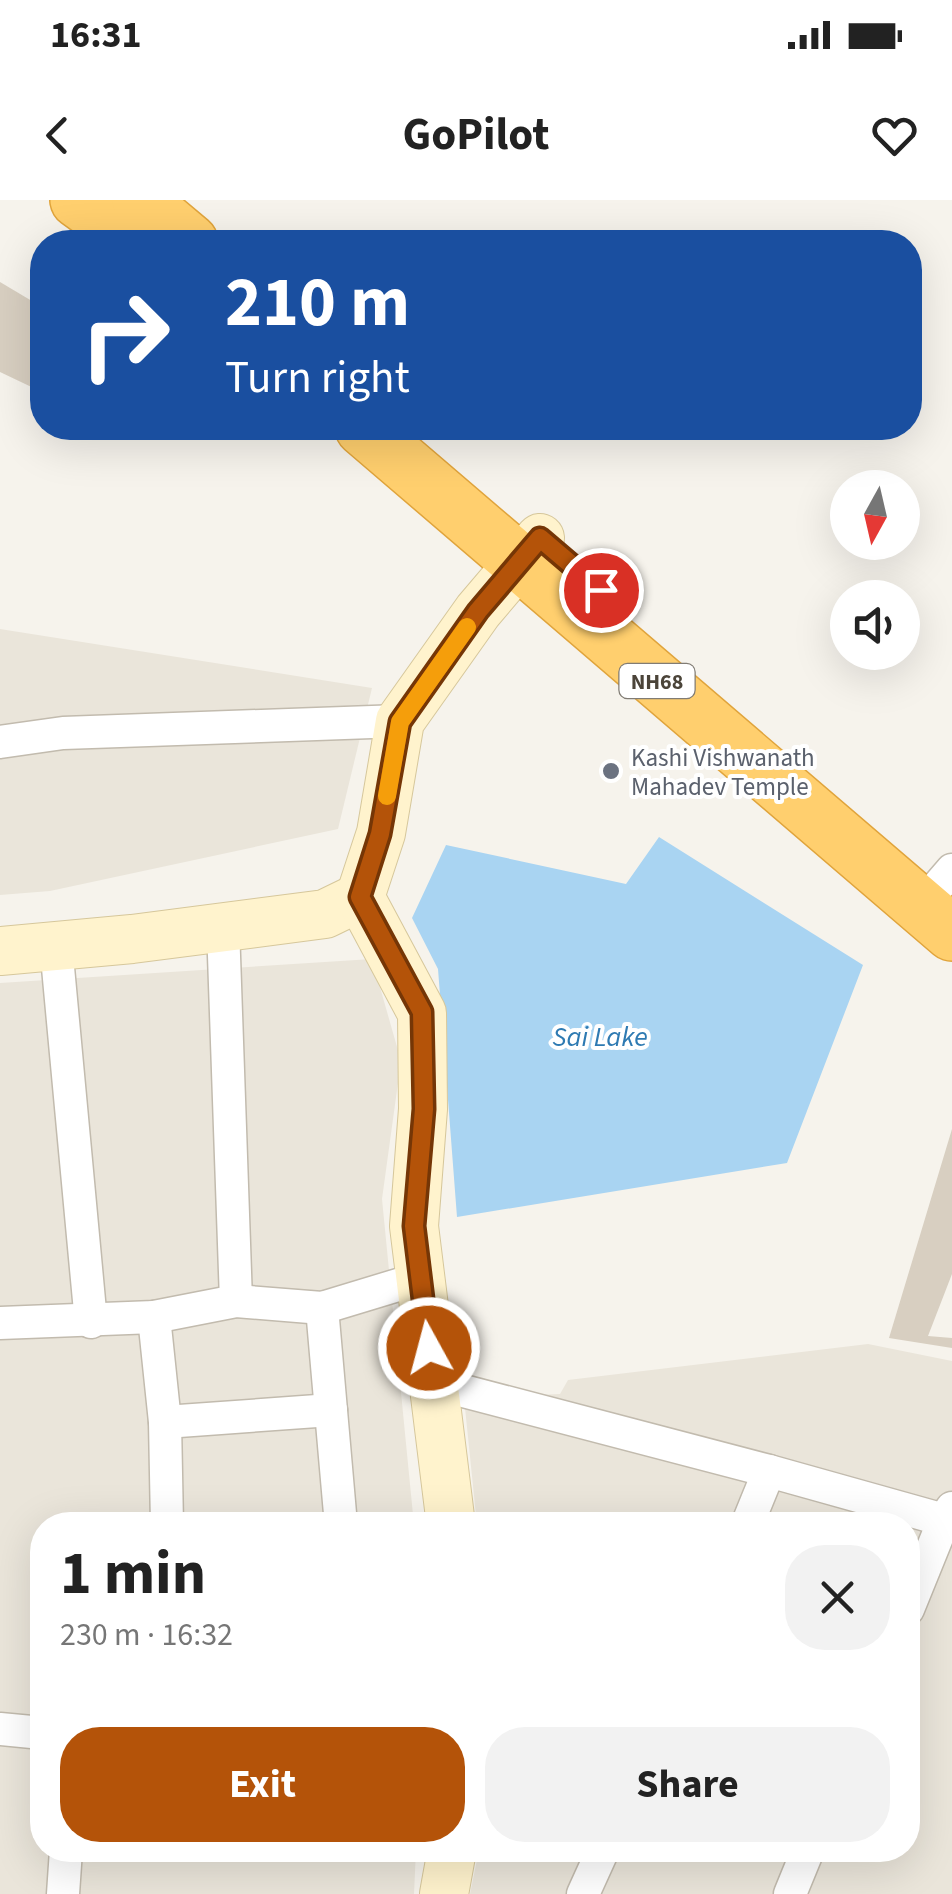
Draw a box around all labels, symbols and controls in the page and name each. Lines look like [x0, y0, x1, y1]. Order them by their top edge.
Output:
text: 16:31 [50, 8, 142, 62]
text: GoPilot [403, 103, 549, 167]
icon: back [30, 108, 85, 163]
icon: heart [867, 108, 922, 163]
text: 210 m [225, 253, 410, 353]
icon: right [60, 270, 190, 400]
text: Turn right [225, 346, 410, 410]
north arrow [830, 470, 920, 560]
map controls [830, 470, 920, 670]
pin [559, 548, 644, 633]
icon: arrive [574, 563, 629, 618]
button: sound [830, 580, 920, 670]
road number: NH68 [620, 664, 694, 698]
place label: Kashi Vishwanath Mahadev Temple [631, 740, 815, 805]
marker: Kashi Vishwanath Mahadev Temple [600, 760, 622, 782]
water label: Sai Lake [552, 1017, 648, 1057]
position arrow [377, 1296, 481, 1400]
text: 1 min [60, 1532, 206, 1617]
button: close [785, 1545, 890, 1650]
text: 230 m · 16:32 [60, 1612, 233, 1658]
button: Exit [60, 1727, 465, 1842]
button: Share [485, 1727, 890, 1842]

